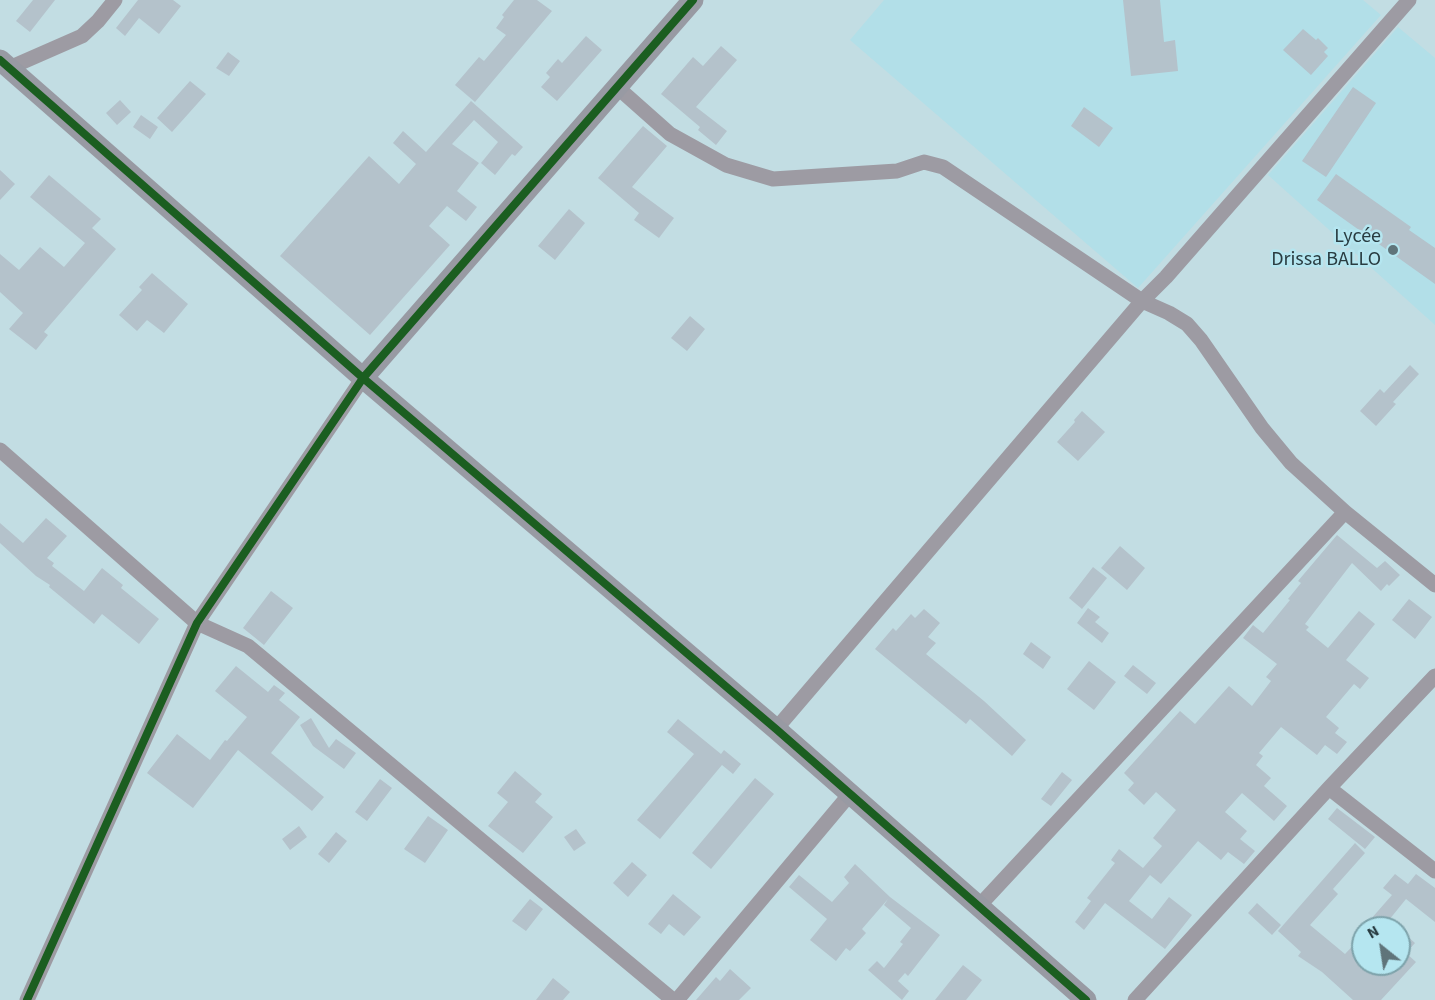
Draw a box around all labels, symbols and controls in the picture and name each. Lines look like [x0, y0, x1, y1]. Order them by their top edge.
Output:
place label: Lycée Drissa BALLO [1271, 226, 1381, 273]
marker: Lycée Drissa BALLO [1386, 243, 1400, 257]
north arrow [1351, 916, 1411, 976]
text: N [1363, 920, 1383, 944]

